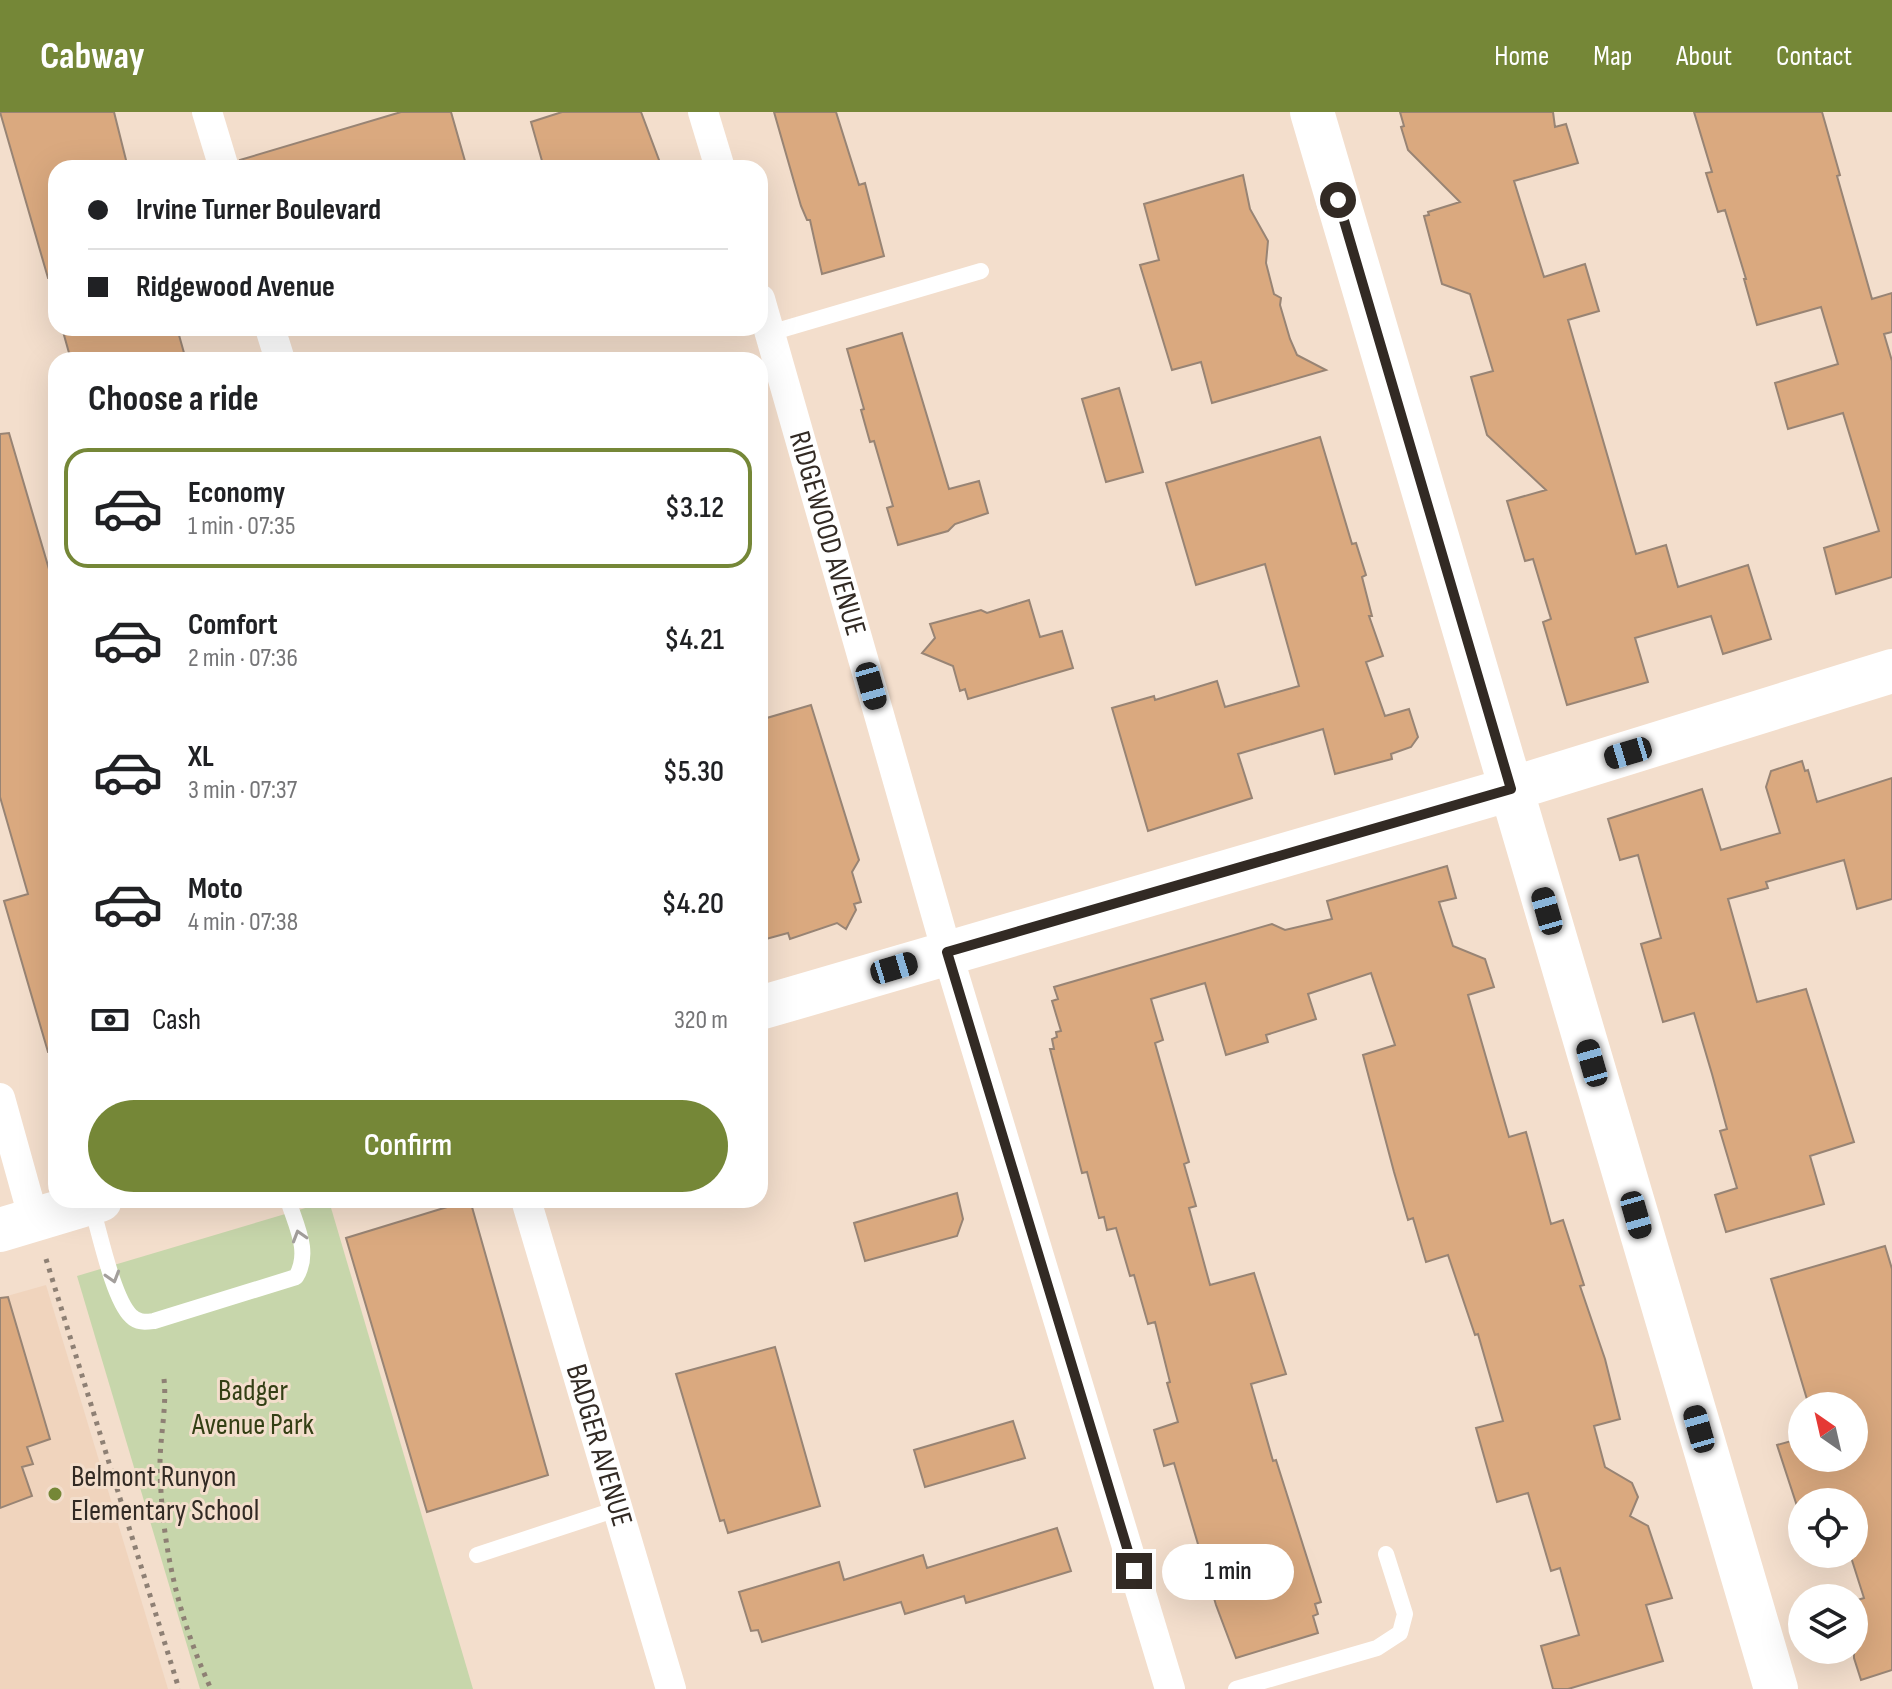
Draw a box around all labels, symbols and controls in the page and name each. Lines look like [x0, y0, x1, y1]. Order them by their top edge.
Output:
text: Cabway [40, 34, 145, 79]
text: Home [1494, 40, 1549, 73]
text: Map [1593, 40, 1632, 73]
text: About [1676, 40, 1732, 73]
text: Contact [1776, 40, 1852, 73]
route start [1320, 182, 1356, 218]
text: Irvine Turner Boulevard [136, 192, 381, 228]
text: Ridgewood Avenue [136, 269, 335, 305]
text: Choose a ride [88, 378, 259, 421]
street label: RIDGEWOOD AVENUE [781, 427, 874, 640]
icon: car [92, 472, 164, 544]
text: Economy [188, 475, 285, 511]
text: $3.12 [665, 490, 724, 526]
text: 1 min · 07:35 [188, 511, 295, 542]
icon: car [92, 604, 164, 676]
text: Comfort [188, 607, 278, 643]
text: $4.21 [664, 622, 724, 658]
text: 2 min · 07:36 [188, 643, 298, 674]
car [853, 660, 889, 712]
car [1602, 735, 1654, 771]
icon: car [92, 736, 164, 808]
text: XL [188, 739, 214, 775]
text: $5.30 [663, 754, 724, 790]
text: 3 min · 07:37 [188, 775, 297, 806]
icon: car [92, 868, 164, 940]
text: Moto [188, 871, 243, 907]
car [1529, 885, 1565, 937]
text: $4.20 [662, 886, 724, 922]
text: 4 min · 07:38 [188, 907, 298, 938]
car [868, 950, 920, 986]
icon: cash [88, 998, 132, 1042]
text: Cash [152, 1002, 201, 1038]
text: 320 m [674, 1005, 728, 1036]
car [1574, 1037, 1610, 1089]
button: Confirm [88, 1100, 728, 1192]
car [1618, 1189, 1654, 1241]
one-way arrow [292, 1229, 308, 1243]
one-way arrow [104, 1270, 120, 1284]
street label: BADGER AVENUE [558, 1360, 640, 1531]
park label: Badger Avenue Park [191, 1373, 315, 1443]
north arrow [1788, 1392, 1868, 1472]
map controls [1788, 1392, 1868, 1664]
car [1681, 1403, 1717, 1455]
place label: Belmont Runyon Elementary School [71, 1459, 259, 1529]
marker: Belmont Runyon Elementary School [46, 1485, 64, 1503]
button: locate [1788, 1488, 1868, 1568]
callout: 1 min [1162, 1543, 1294, 1599]
route end [1116, 1553, 1152, 1589]
text: 1 min [1204, 1556, 1252, 1587]
button: layers [1788, 1584, 1868, 1664]

